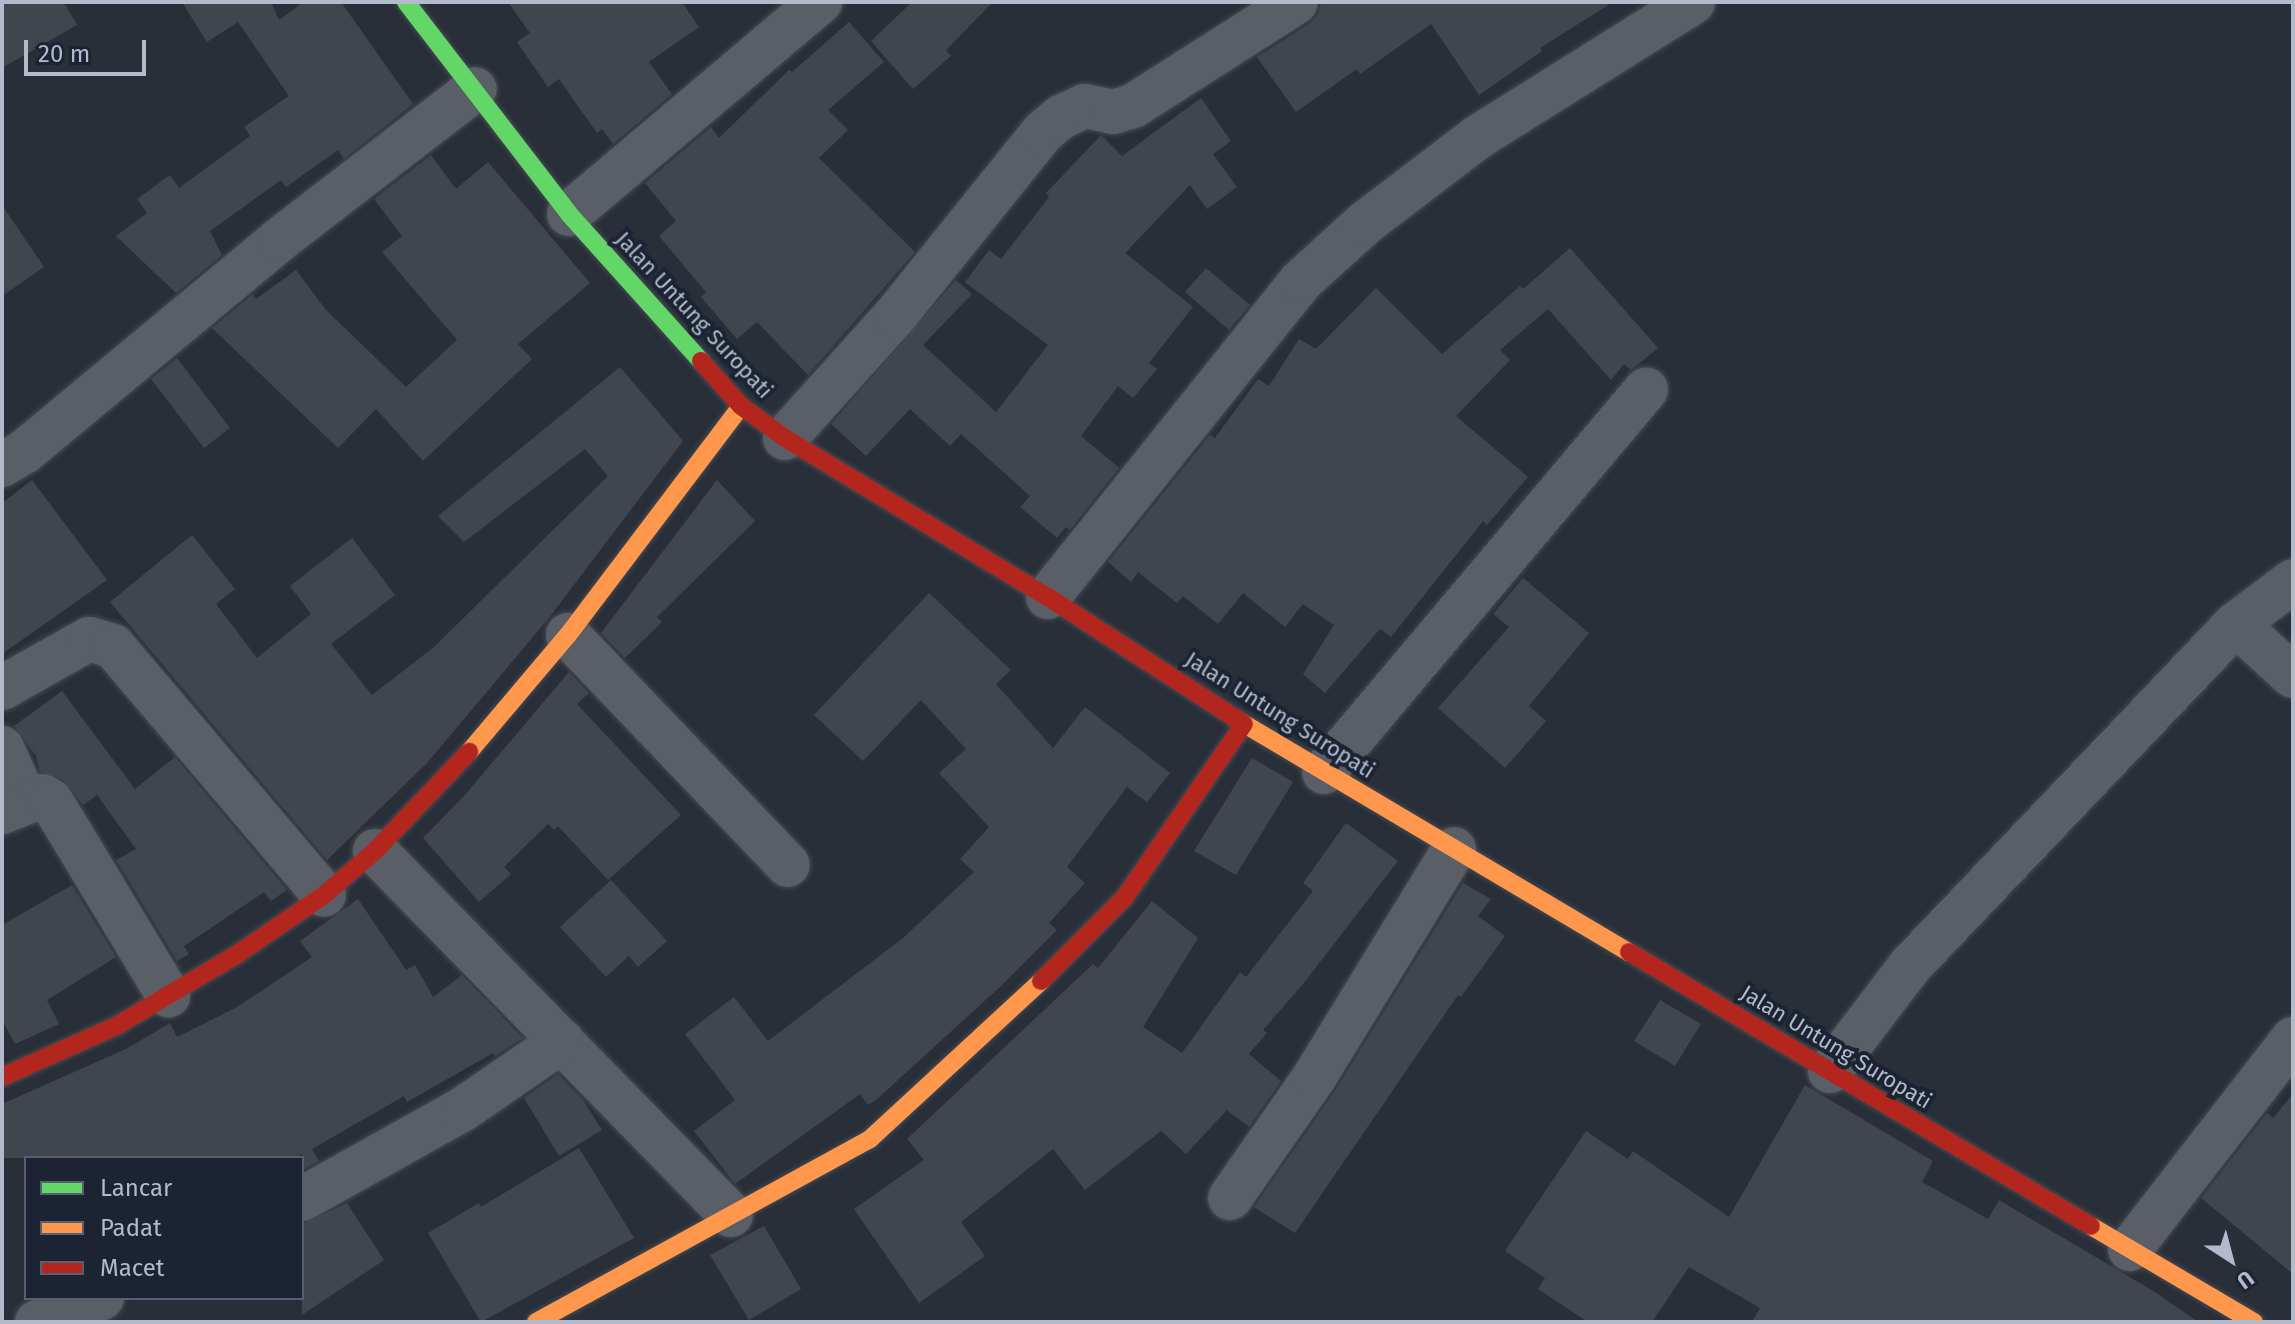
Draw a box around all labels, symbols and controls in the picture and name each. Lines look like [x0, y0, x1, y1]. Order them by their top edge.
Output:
scale bar [28, 24, 150, 74]
text: 20 m [38, 40, 90, 68]
street label: Jalan Untung Suropati [610, 226, 778, 404]
street label: Jalan Untung Suropati [1180, 646, 1380, 784]
street label: Jalan Untung Suropati [1736, 979, 1936, 1115]
legend [24, 1156, 304, 1300]
text: Lancar [100, 1174, 172, 1202]
text: Padat [100, 1214, 162, 1242]
north arrow [2191, 1220, 2271, 1300]
text: Macet [100, 1254, 164, 1282]
text: U [2232, 1265, 2259, 1295]

